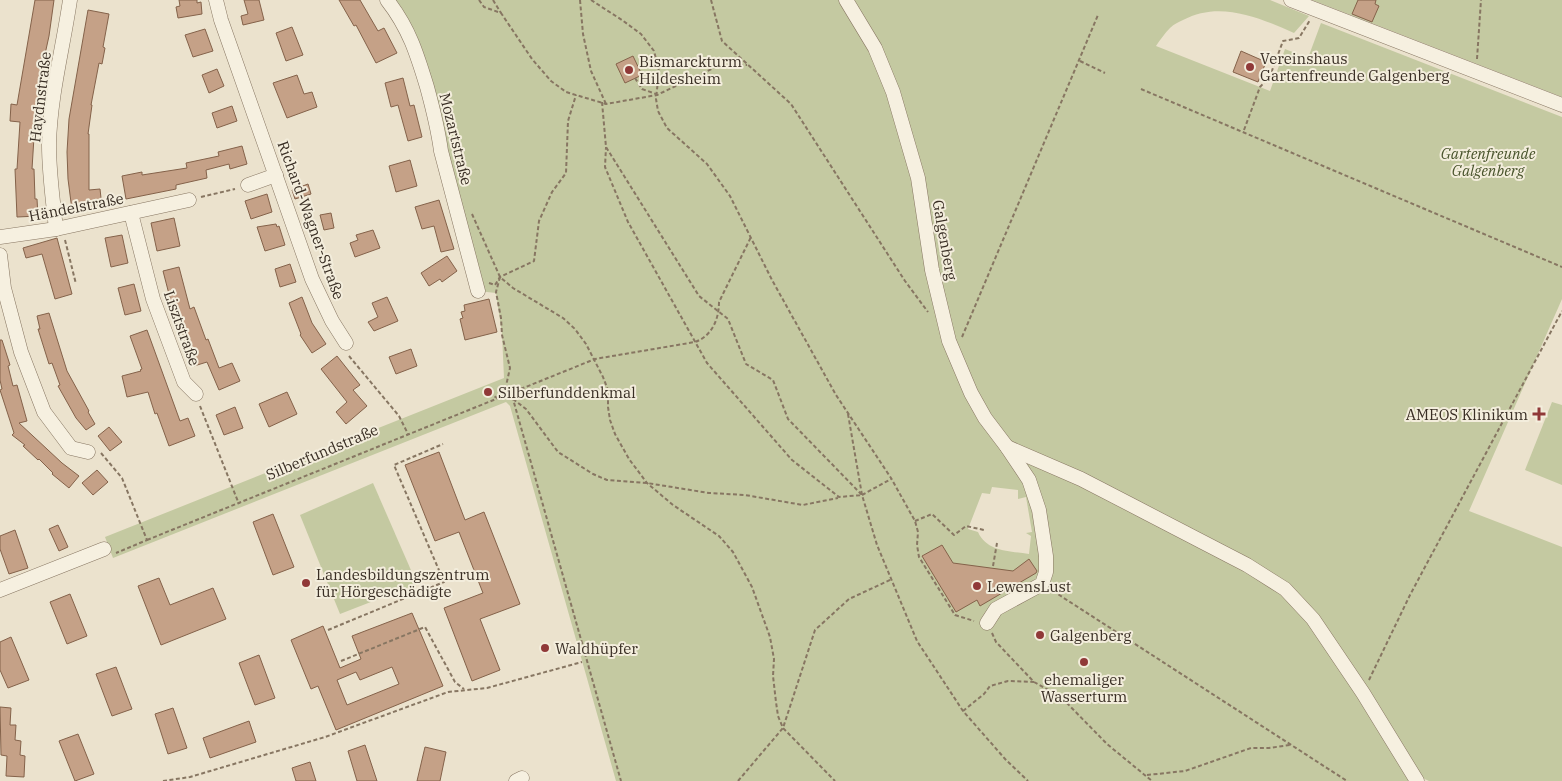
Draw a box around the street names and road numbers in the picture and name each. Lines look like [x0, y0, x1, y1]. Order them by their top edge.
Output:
street label: Haydnstraße [25, 50, 55, 144]
street label: Mozartstraße [435, 91, 477, 187]
street label: Richard-Wagner-Straße [273, 138, 349, 302]
street label: Händelstraße [27, 188, 125, 226]
street label: Galgenberg [929, 198, 961, 282]
street label: Lisztstraße [160, 288, 204, 368]
street label: Silberfundstraße [263, 420, 381, 484]

